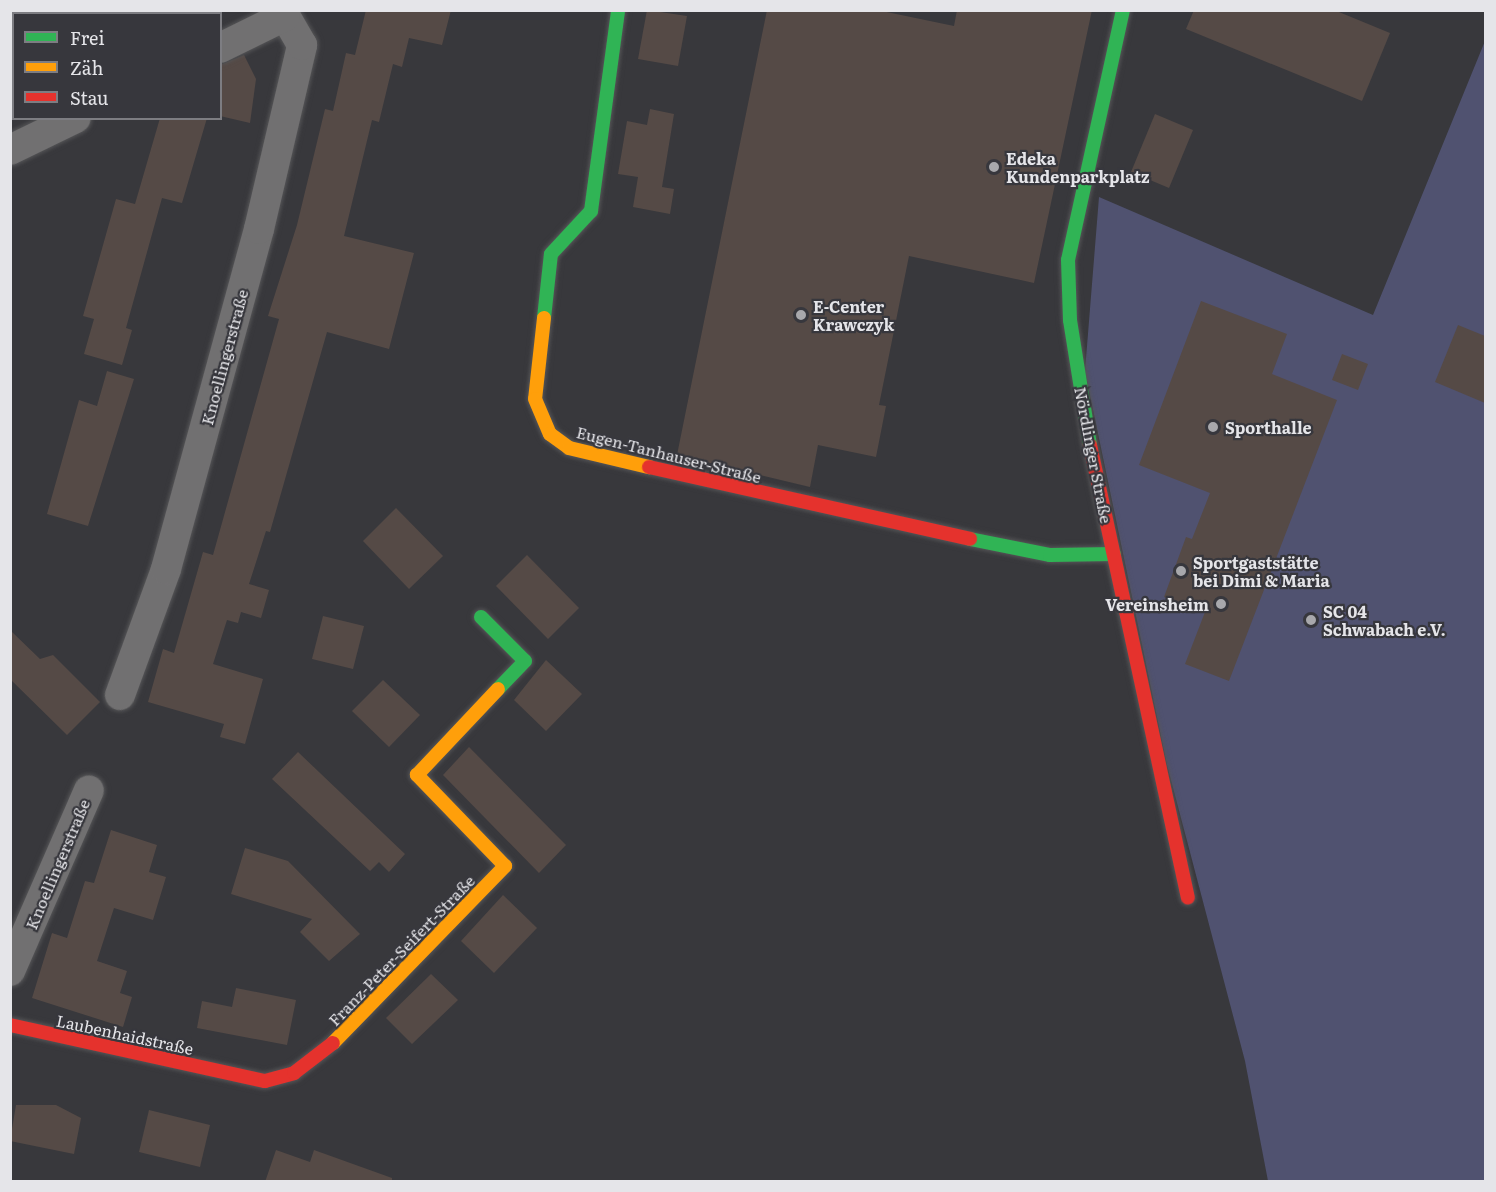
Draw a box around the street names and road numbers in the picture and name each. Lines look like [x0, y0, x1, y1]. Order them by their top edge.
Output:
street label: Knoellingerstraße [197, 287, 251, 427]
street label: Nördlinger Straße [1071, 385, 1117, 525]
street label: Eugen-Tanhauser-Straße [575, 422, 763, 486]
street label: Knoellingerstraße [21, 796, 93, 932]
street label: Franz-Peter-Seifert-Straße [324, 871, 478, 1029]
street label: Laubenhaidstraße [55, 1010, 195, 1058]

